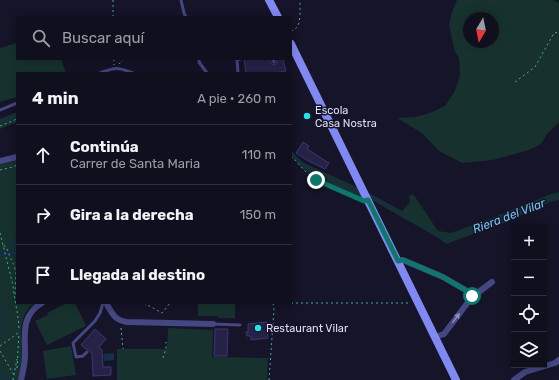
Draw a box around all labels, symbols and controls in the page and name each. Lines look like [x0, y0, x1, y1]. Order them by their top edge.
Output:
north arrow [463, 12, 499, 48]
search box [16, 16, 292, 60]
icon: search [30, 27, 52, 49]
text: Buscar aquí [62, 29, 144, 47]
text: 4 min [32, 88, 79, 108]
text: A pie · 260 m [197, 91, 276, 106]
place label: Escola Casa Nostra [315, 104, 377, 130]
marker: Escola Casa Nostra [302, 111, 312, 121]
text: Continúa [70, 138, 139, 156]
icon: ahead [32, 144, 54, 166]
text: 110 m [242, 147, 276, 162]
text: Carrer de Santa Maria [70, 156, 200, 171]
route end [307, 171, 325, 189]
water label: Riera del Vilar [471, 196, 548, 236]
icon: right [32, 204, 54, 226]
text: Gira a la derecha [70, 206, 194, 224]
text: 150 m [240, 207, 276, 222]
map controls [511, 224, 547, 368]
button: + [511, 224, 547, 260]
button: − [511, 260, 547, 296]
icon: arrive [32, 264, 54, 286]
text: Llegada al destino [70, 266, 205, 284]
route start [463, 287, 481, 305]
button: locate [511, 296, 547, 332]
one-way arrow [452, 312, 460, 323]
place label: Restaurant Vilar [266, 322, 349, 335]
marker: Restaurant Vilar [253, 323, 263, 333]
button: layers [511, 332, 547, 368]

